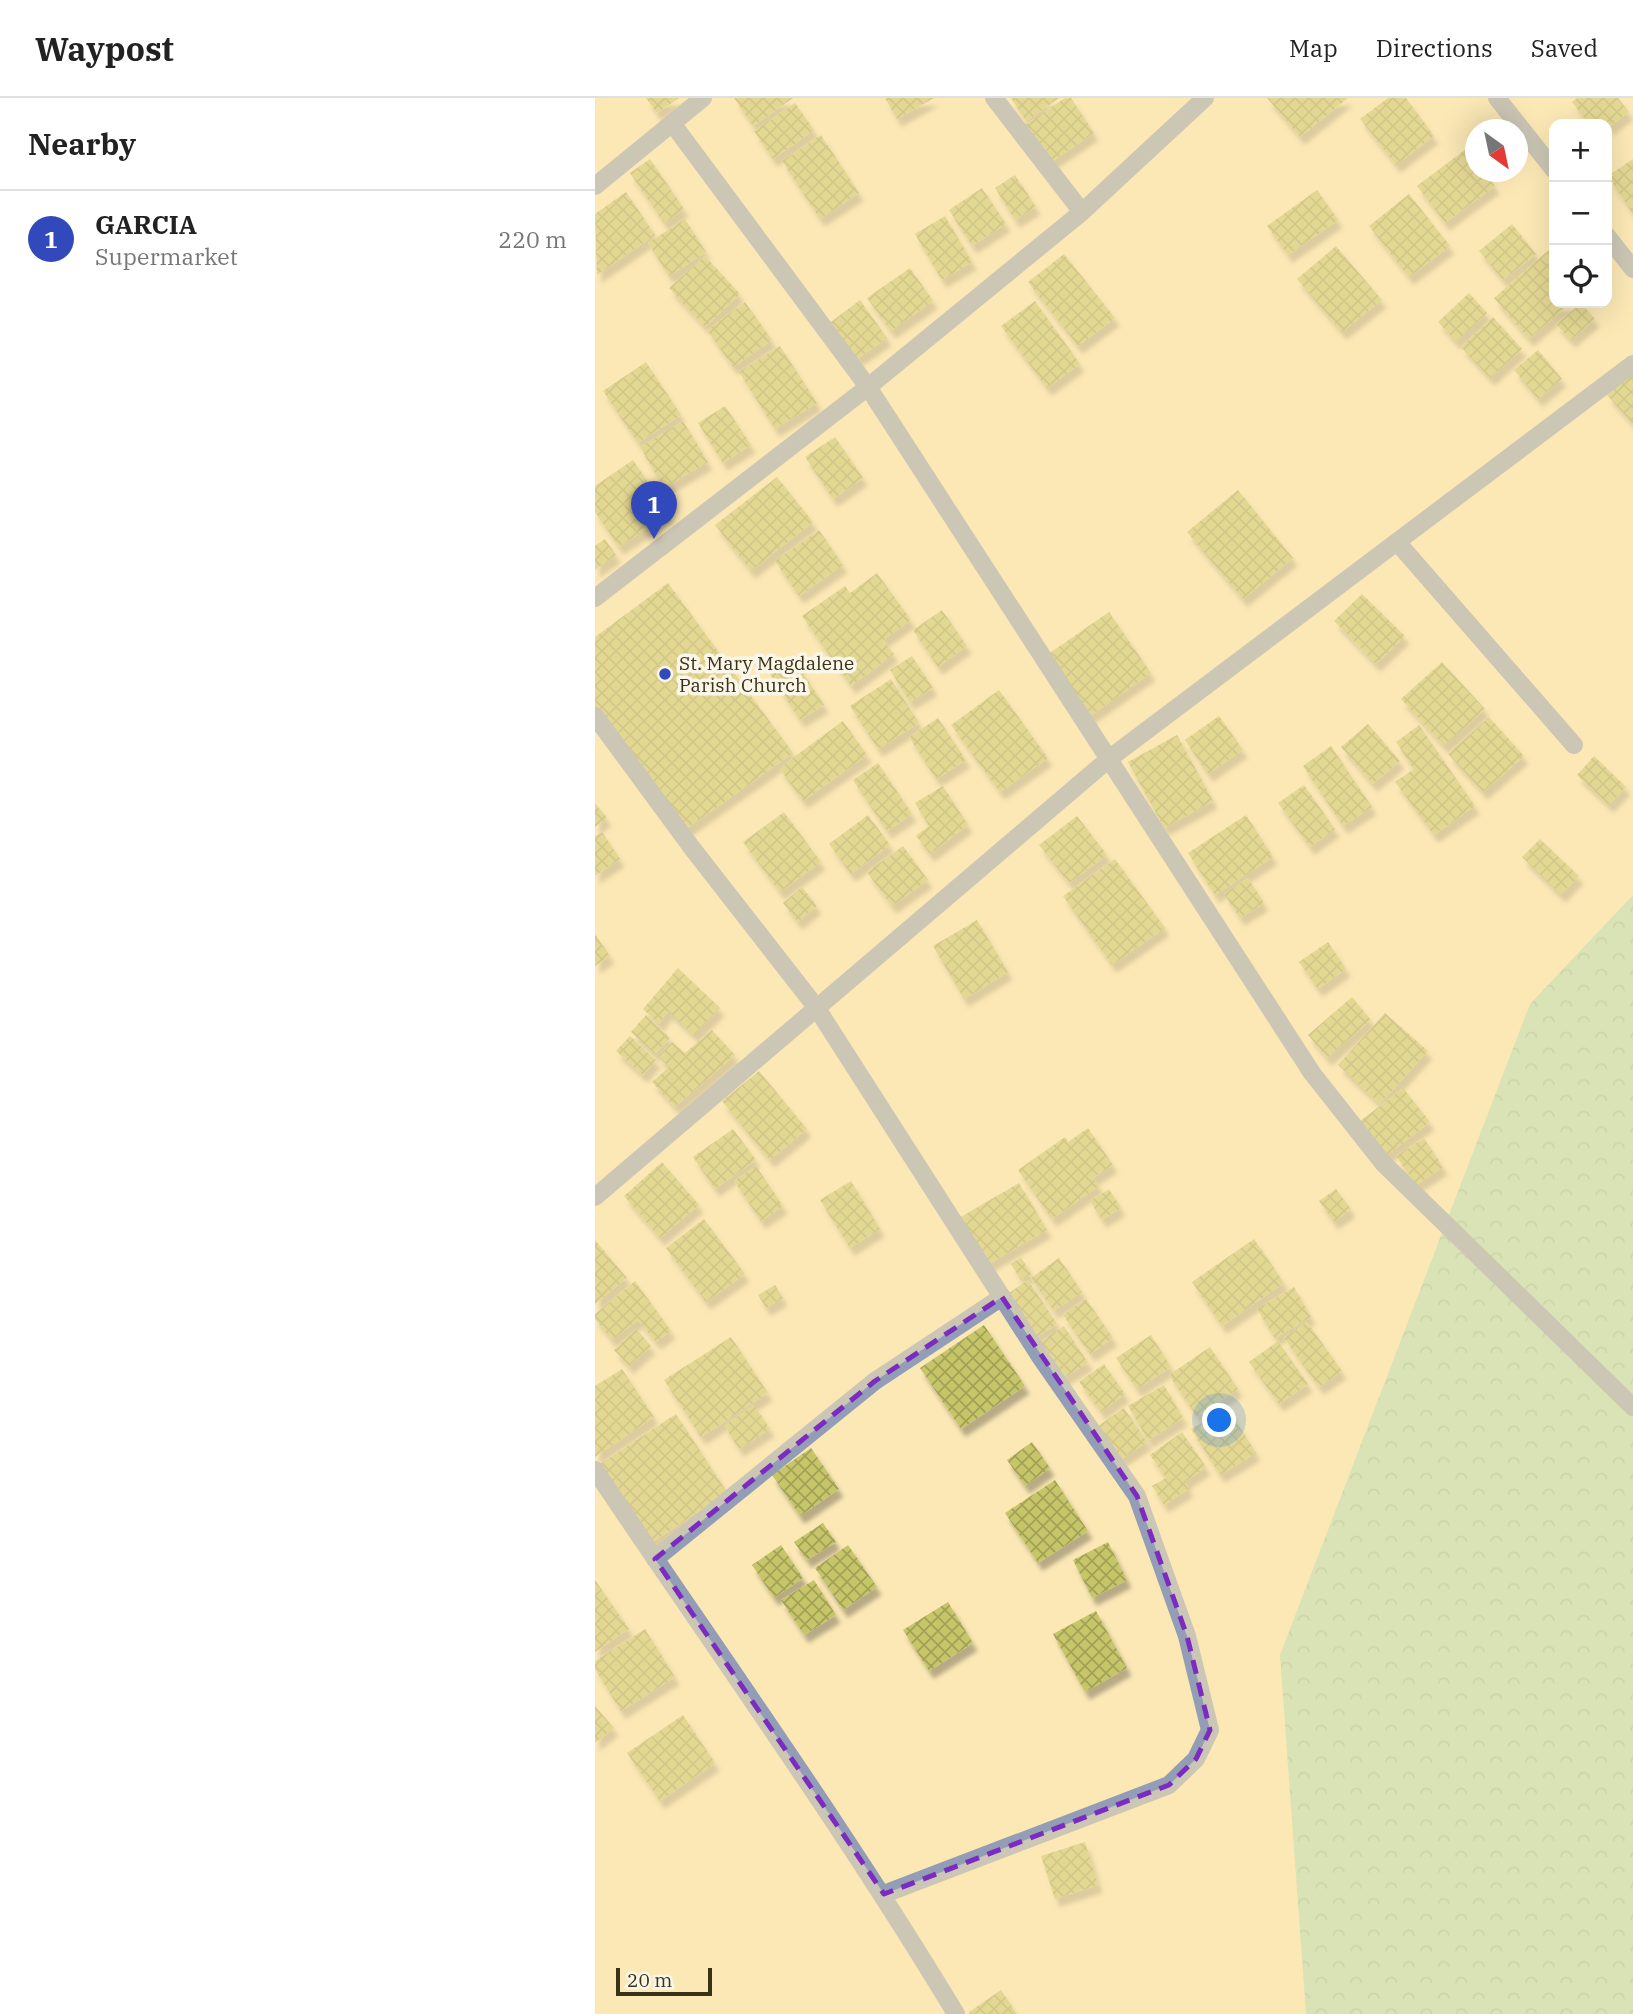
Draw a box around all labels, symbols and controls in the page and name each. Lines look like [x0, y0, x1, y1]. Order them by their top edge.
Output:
text: Waypost [35, 27, 174, 70]
text: Map [1289, 32, 1338, 64]
text: Directions [1376, 32, 1493, 64]
text: Saved [1531, 32, 1598, 64]
north arrow [1465, 119, 1528, 182]
map controls [1549, 119, 1612, 308]
button: + [1549, 119, 1612, 182]
text: Nearby [28, 124, 136, 163]
button: − [1549, 182, 1612, 245]
text: GARCIA [95, 207, 197, 241]
text: 1 [44, 224, 58, 254]
text: 220 m [498, 224, 567, 254]
text: Supermarket [95, 241, 238, 271]
button: locate [1549, 245, 1612, 308]
pin: 1 [631, 481, 677, 539]
place label: St. Mary Magdalene Parish Church [679, 651, 854, 697]
marker: St. Mary Magdalene Parish Church [657, 666, 673, 682]
your location [1202, 1403, 1236, 1437]
scale bar [616, 1965, 712, 1997]
text: 20 m [627, 1968, 672, 1992]

